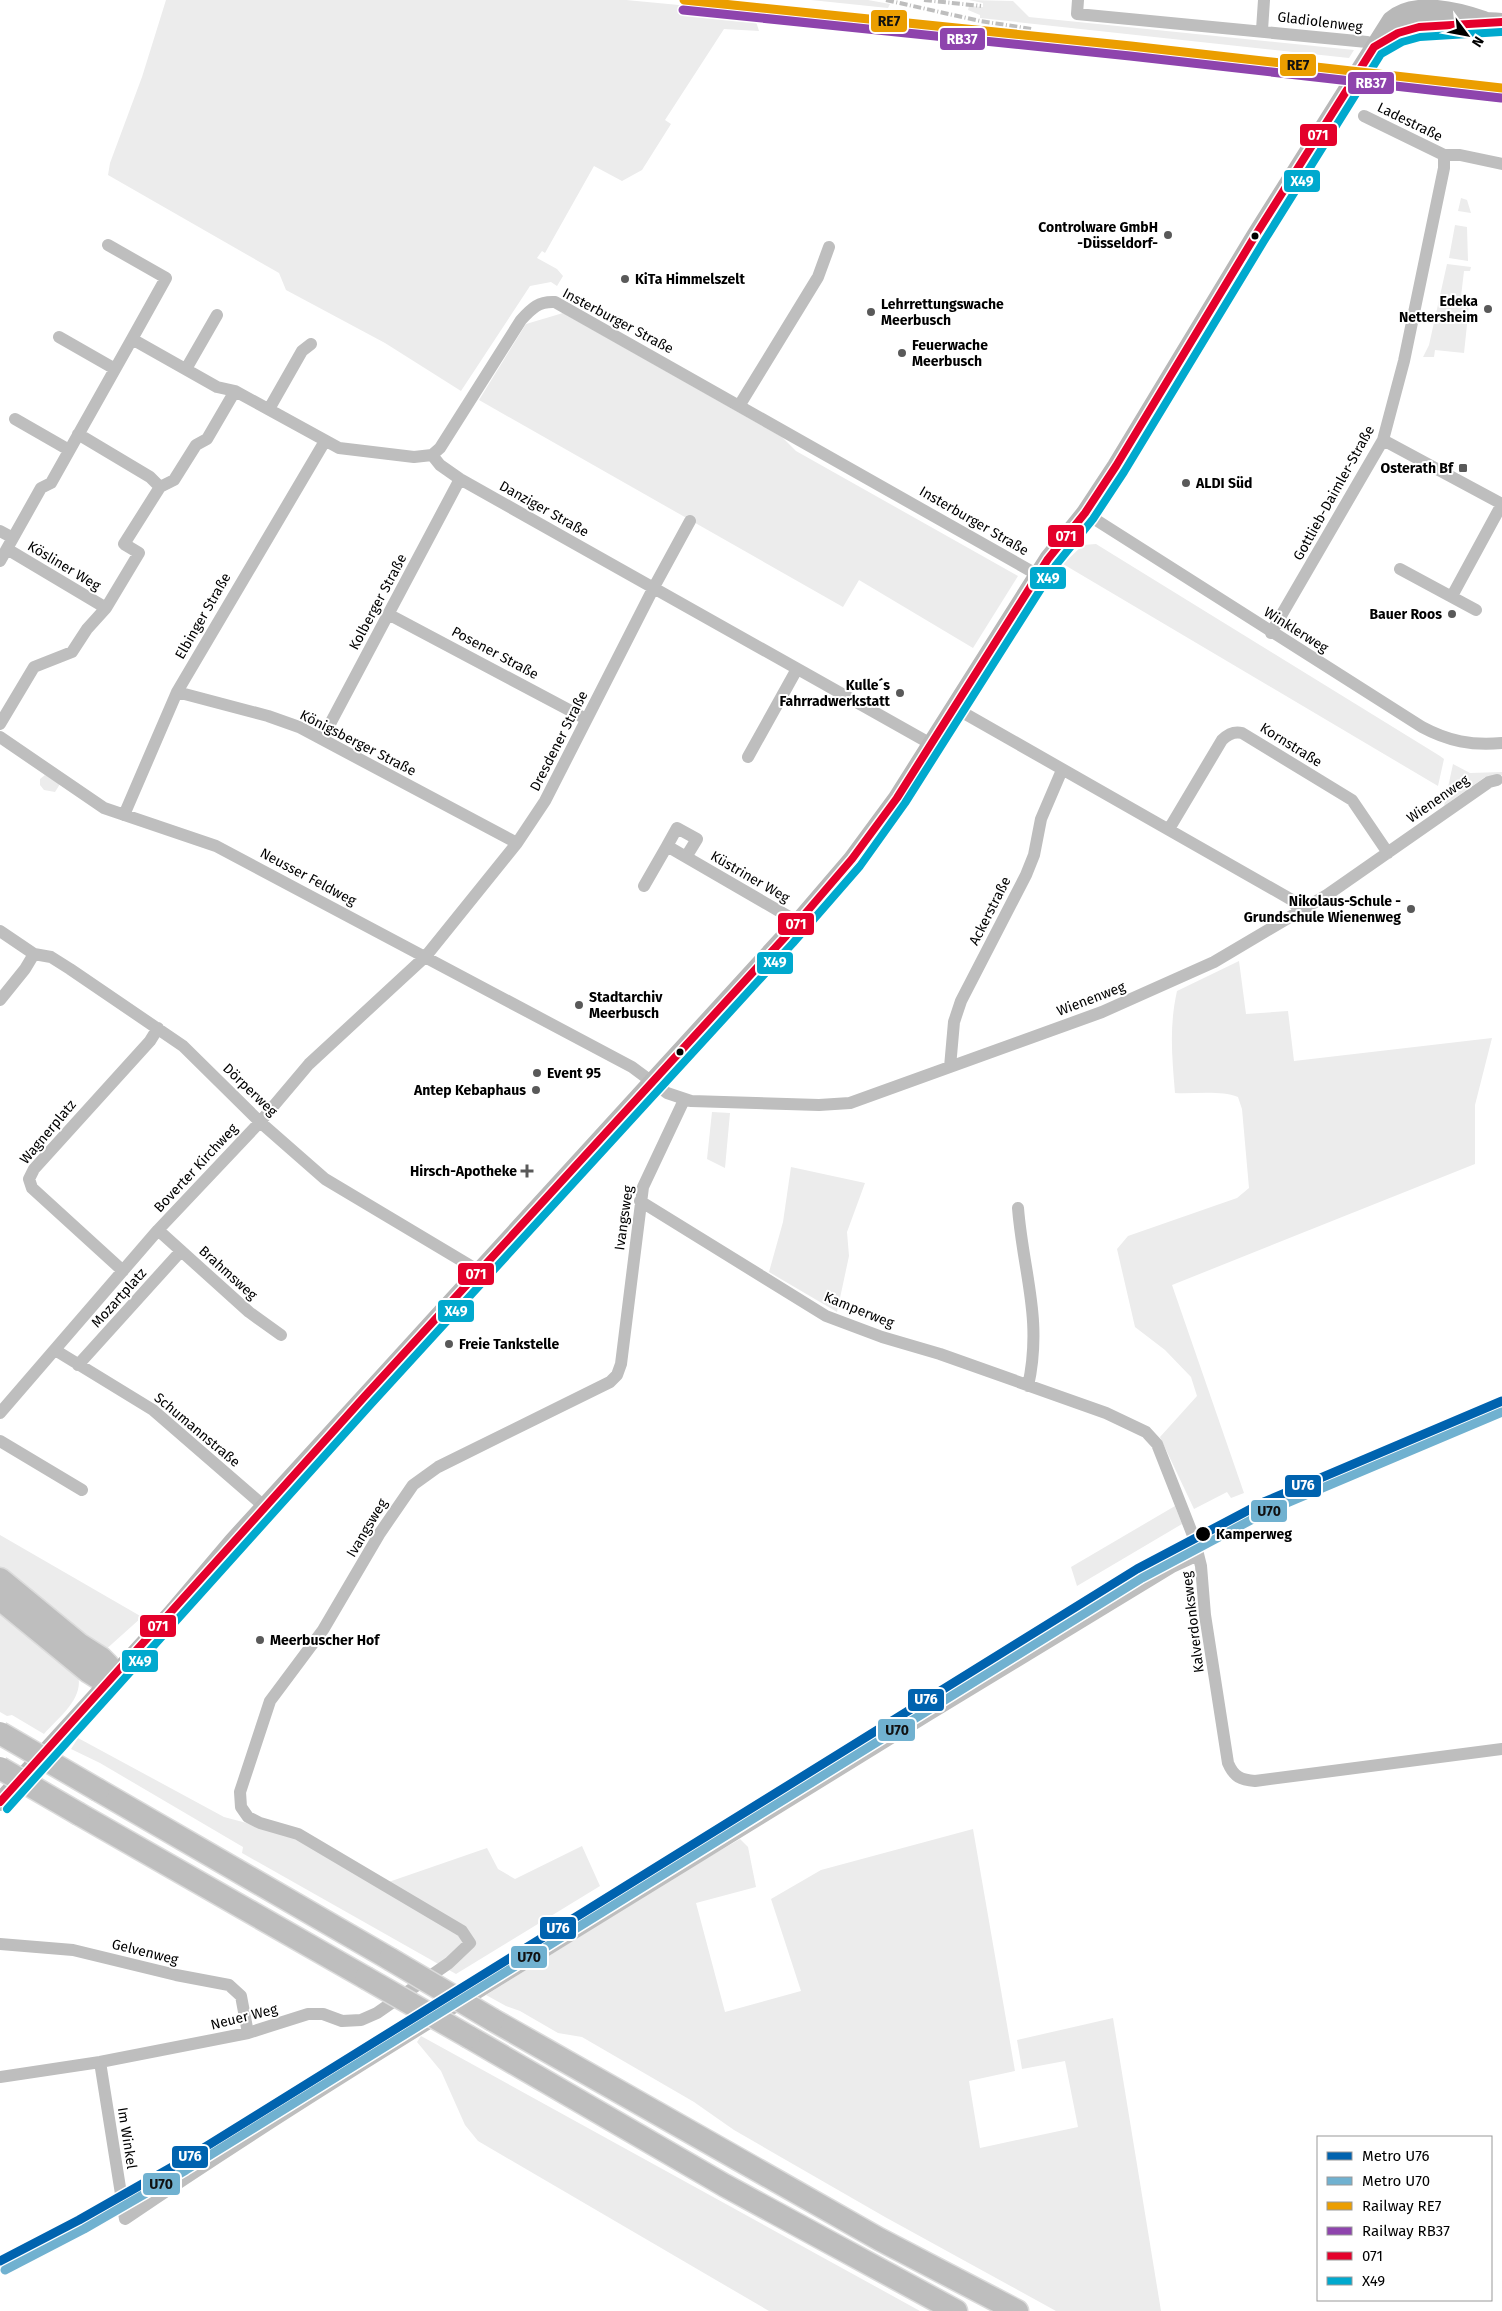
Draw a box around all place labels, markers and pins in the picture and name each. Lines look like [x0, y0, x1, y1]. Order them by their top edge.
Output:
place label: Controlware GmbH -Düsseldorf- [1038, 219, 1158, 252]
marker: Controlware GmbH -Düsseldorf- [1162, 229, 1174, 241]
unlabelled marker [1250, 231, 1260, 241]
place label: KiTa Himmelszelt [635, 271, 745, 288]
marker: KiTa Himmelszelt [619, 273, 631, 285]
place label: Edeka Nettersheim [1399, 293, 1478, 326]
place label: Lehrrettungswache Meerbusch [881, 296, 1004, 329]
marker: Edeka Nettersheim [1482, 303, 1494, 315]
marker: Lehrrettungswache Meerbusch [865, 306, 877, 318]
place label: Feuerwache Meerbusch [912, 337, 988, 370]
marker: Feuerwache Meerbusch [896, 347, 908, 359]
place label: Osterath Bf [1380, 460, 1455, 477]
marker: Osterath Bf [1457, 462, 1469, 474]
place label: ALDI Süd [1195, 475, 1252, 492]
marker: ALDI Süd [1180, 477, 1192, 489]
place label: Bauer Roos [1369, 606, 1442, 623]
marker: Bauer Roos [1446, 608, 1458, 620]
place label: Kulle´s Fahrradwerkstatt [779, 677, 891, 710]
marker: Kulle´s Fahrradwerkstatt [894, 687, 906, 699]
place label: Nikolaus-Schule - Grundschule Wienenweg [1244, 893, 1401, 926]
marker: Nikolaus-Schule - Grundschule Wienenweg [1405, 903, 1417, 915]
place label: Stadtarchiv Meerbusch [589, 989, 663, 1022]
marker: Stadtarchiv Meerbusch [573, 999, 585, 1011]
unlabelled marker [675, 1047, 685, 1057]
place label: Event 95 [547, 1065, 602, 1082]
marker: Event 95 [531, 1067, 543, 1079]
place label: Antep Kebaphaus [413, 1082, 526, 1099]
marker: Antep Kebaphaus [530, 1084, 542, 1096]
place label: Hirsch-Apotheke [410, 1163, 517, 1180]
marker: Hirsch-Apotheke [521, 1165, 533, 1177]
place label: Freie Tankstelle [459, 1336, 559, 1353]
marker: Freie Tankstelle [443, 1338, 455, 1350]
marker: Kamperweg [1194, 1525, 1212, 1543]
place label: Kamperweg [1216, 1526, 1292, 1543]
place label: Meerbuscher Hof [270, 1632, 381, 1649]
marker: Meerbuscher Hof [254, 1634, 266, 1646]

